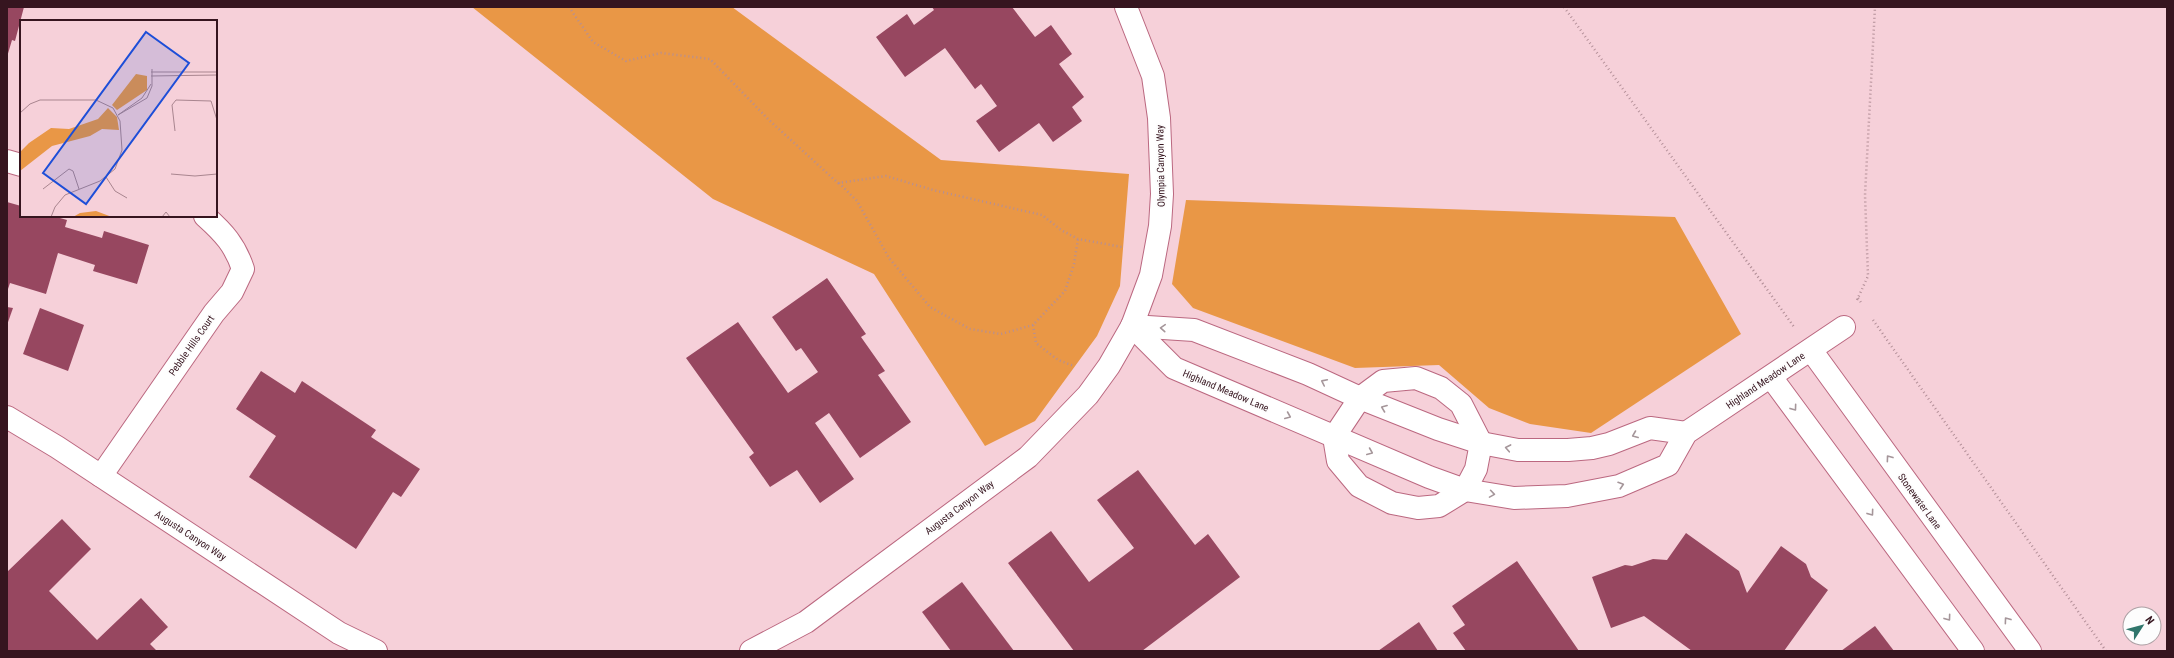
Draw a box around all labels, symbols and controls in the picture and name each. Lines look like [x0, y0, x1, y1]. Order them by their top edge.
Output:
inset map [20, 20, 217, 217]
street label: Olympia Canyon Way [1154, 125, 1167, 207]
street label: Pebble Hills Court [167, 313, 216, 378]
one-way arrow [1160, 323, 1166, 332]
street label: Highland Meadow Lane [1724, 350, 1807, 411]
street label: Highland Meadow Lane [1181, 367, 1271, 414]
one-way arrow [1321, 379, 1329, 387]
one-way arrow [1789, 404, 1797, 411]
one-way arrow [1381, 405, 1388, 413]
one-way arrow [1284, 412, 1291, 420]
one-way arrow [1632, 430, 1639, 438]
one-way arrow [1505, 444, 1511, 452]
one-way arrow [1366, 447, 1373, 455]
one-way arrow [1886, 455, 1894, 462]
street label: Stonewater Lane [1896, 471, 1944, 531]
street label: Augusta Canyon Way [923, 478, 996, 537]
one-way arrow [1617, 481, 1624, 490]
one-way arrow [1489, 489, 1495, 498]
street label: Augusta Canyon Way [153, 508, 228, 563]
one-way arrow [1866, 508, 1873, 515]
north arrow [2122, 606, 2162, 646]
one-way arrow [1944, 613, 1951, 620]
text: N [2142, 614, 2157, 627]
one-way arrow [2005, 617, 2012, 624]

